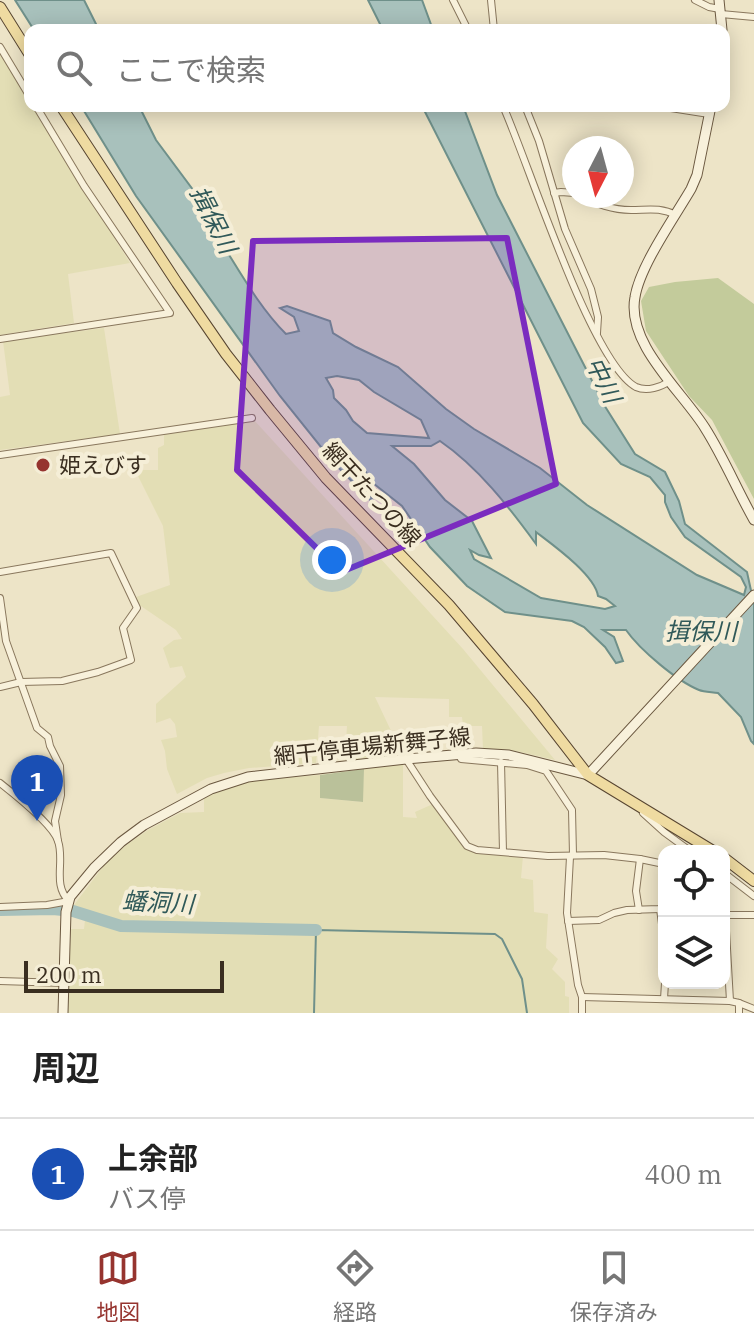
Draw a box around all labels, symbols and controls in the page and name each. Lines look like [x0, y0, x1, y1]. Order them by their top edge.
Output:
search box [24, 24, 730, 112]
icon: search [52, 46, 96, 90]
text: ここで検索 [116, 50, 266, 89]
north arrow [562, 136, 634, 208]
water label: 揖保川 [183, 180, 246, 262]
water label: 中川 [579, 351, 630, 411]
street label: 網干たつの線 [317, 435, 428, 552]
place label: 姫えびす [59, 450, 147, 479]
marker: 姫えびす [34, 456, 52, 474]
your location [312, 540, 352, 580]
water label: 揖保川 [665, 615, 740, 647]
street label: 網干停車場新舞子線 [272, 721, 472, 770]
pin: 1 [11, 755, 63, 821]
map controls [658, 845, 730, 989]
button: locate [658, 845, 730, 917]
water label: 蟠洞川 [121, 884, 198, 920]
button: layers [658, 917, 730, 989]
scale bar [24, 957, 224, 993]
text: 200 m [36, 960, 102, 989]
text: 周辺 [32, 1045, 100, 1089]
text: 上余部 [108, 1138, 198, 1177]
text: 1 [50, 1157, 66, 1191]
text: 400 m [644, 1157, 722, 1191]
text: バス停 [108, 1181, 186, 1215]
tab: 地図 [96, 1246, 140, 1326]
tab: 経路 [333, 1246, 377, 1326]
tab: 保存済み [570, 1246, 658, 1326]

